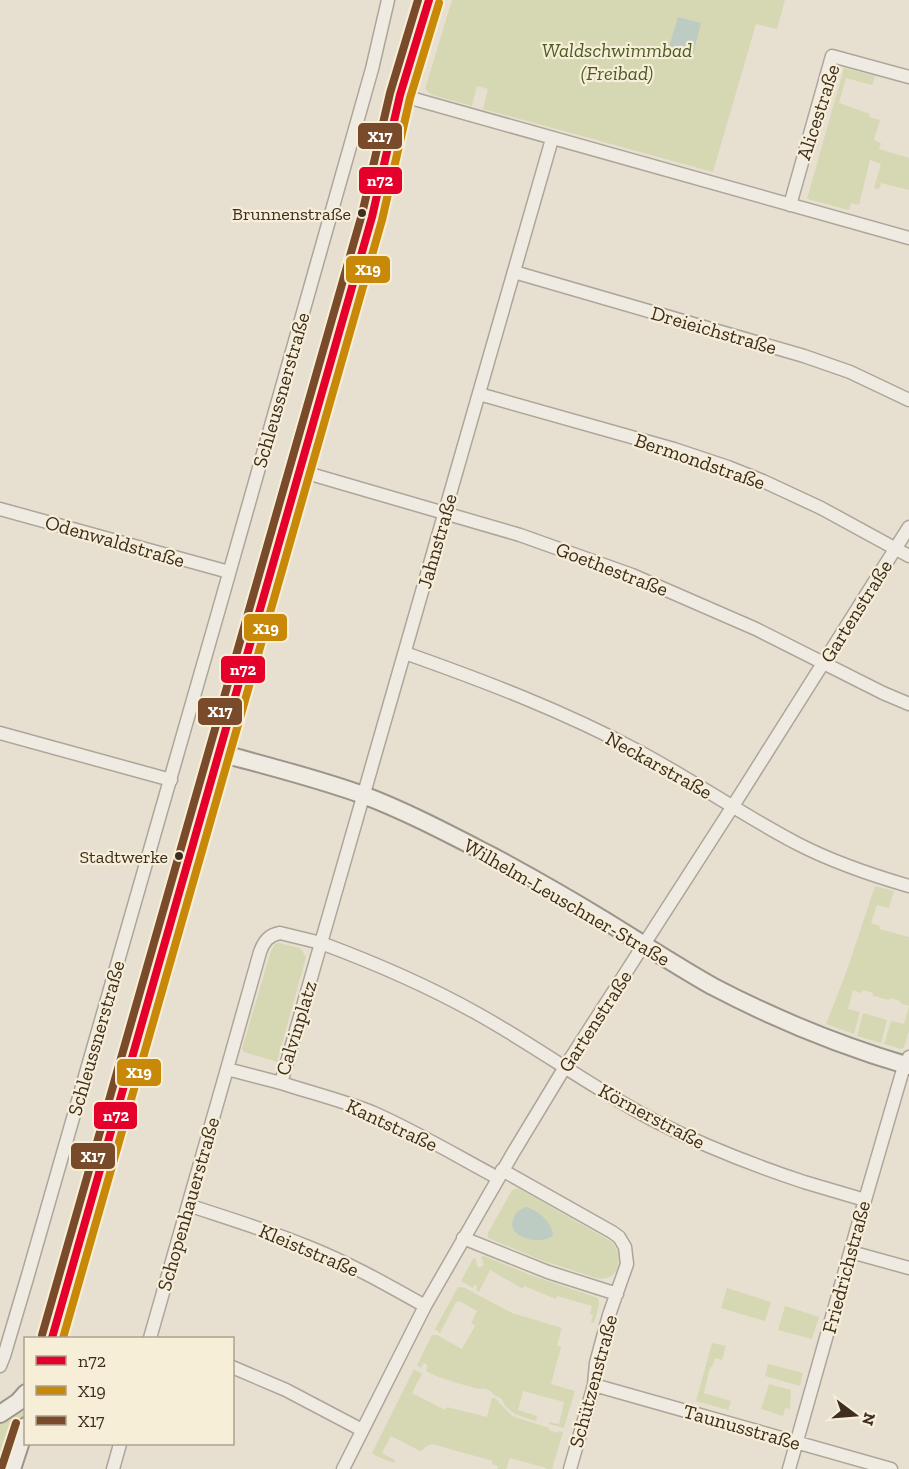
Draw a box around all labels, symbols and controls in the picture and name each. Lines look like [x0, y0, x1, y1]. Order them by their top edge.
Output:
park label: Waldschwimmbad (Freibad) [542, 38, 692, 85]
street label: Alicestraße [791, 61, 845, 163]
line badge: X17 [357, 122, 403, 150]
text: X17 [368, 127, 392, 146]
line badge: n72 [358, 166, 403, 195]
text: n72 [367, 171, 393, 190]
place label: Brunnenstraße [232, 203, 351, 225]
marker: Brunnenstraße [356, 207, 368, 219]
line badge: X19 [345, 255, 391, 284]
text: X19 [355, 260, 381, 279]
street label: Dreieichstraße [648, 301, 780, 359]
street label: Schleussnerstraße [247, 310, 315, 470]
street label: Bermondstraße [632, 427, 768, 495]
street label: Jahnstraße [412, 491, 462, 591]
street label: Odenwaldstraße [42, 510, 188, 572]
street label: Goethestraße [553, 537, 671, 601]
street label: Gartenstraße [815, 555, 897, 667]
line badge: X19 [243, 613, 288, 642]
text: X19 [253, 619, 279, 638]
line badge: n72 [220, 655, 266, 684]
text: n72 [230, 660, 256, 679]
line badge: X17 [197, 697, 243, 726]
text: X17 [208, 702, 232, 721]
street label: Neckarstraße [602, 726, 716, 804]
street label: Wilhelm-Leuschner-Straße [460, 833, 674, 971]
place label: Stadtwerke [79, 846, 168, 868]
marker: Stadtwerke [173, 850, 185, 862]
street label: Schleussnerstraße [62, 958, 130, 1118]
street label: Gartenstraße [553, 965, 637, 1077]
street label: Calvinplatz [270, 978, 322, 1078]
line badge: X19 [116, 1058, 162, 1087]
text: X19 [126, 1063, 152, 1082]
street label: Körnerstraße [595, 1078, 709, 1154]
street label: Kantstraße [342, 1093, 442, 1157]
line badge: n72 [93, 1101, 138, 1130]
text: n72 [103, 1106, 129, 1125]
street label: Schopenhauerstraße [152, 1114, 224, 1294]
line badge: X17 [70, 1142, 116, 1170]
text: X17 [81, 1147, 105, 1166]
street label: Friedrichstraße [817, 1198, 875, 1336]
street label: Kleiststraße [256, 1218, 362, 1282]
street label: Schützenstraße [564, 1312, 622, 1450]
legend [24, 1337, 234, 1445]
text: n72 [78, 1350, 106, 1372]
text: X19 [78, 1380, 106, 1402]
north arrow [825, 1385, 885, 1445]
street label: Taunusstraße [681, 1399, 803, 1455]
text: X17 [78, 1410, 105, 1432]
text: N [858, 1411, 880, 1427]

